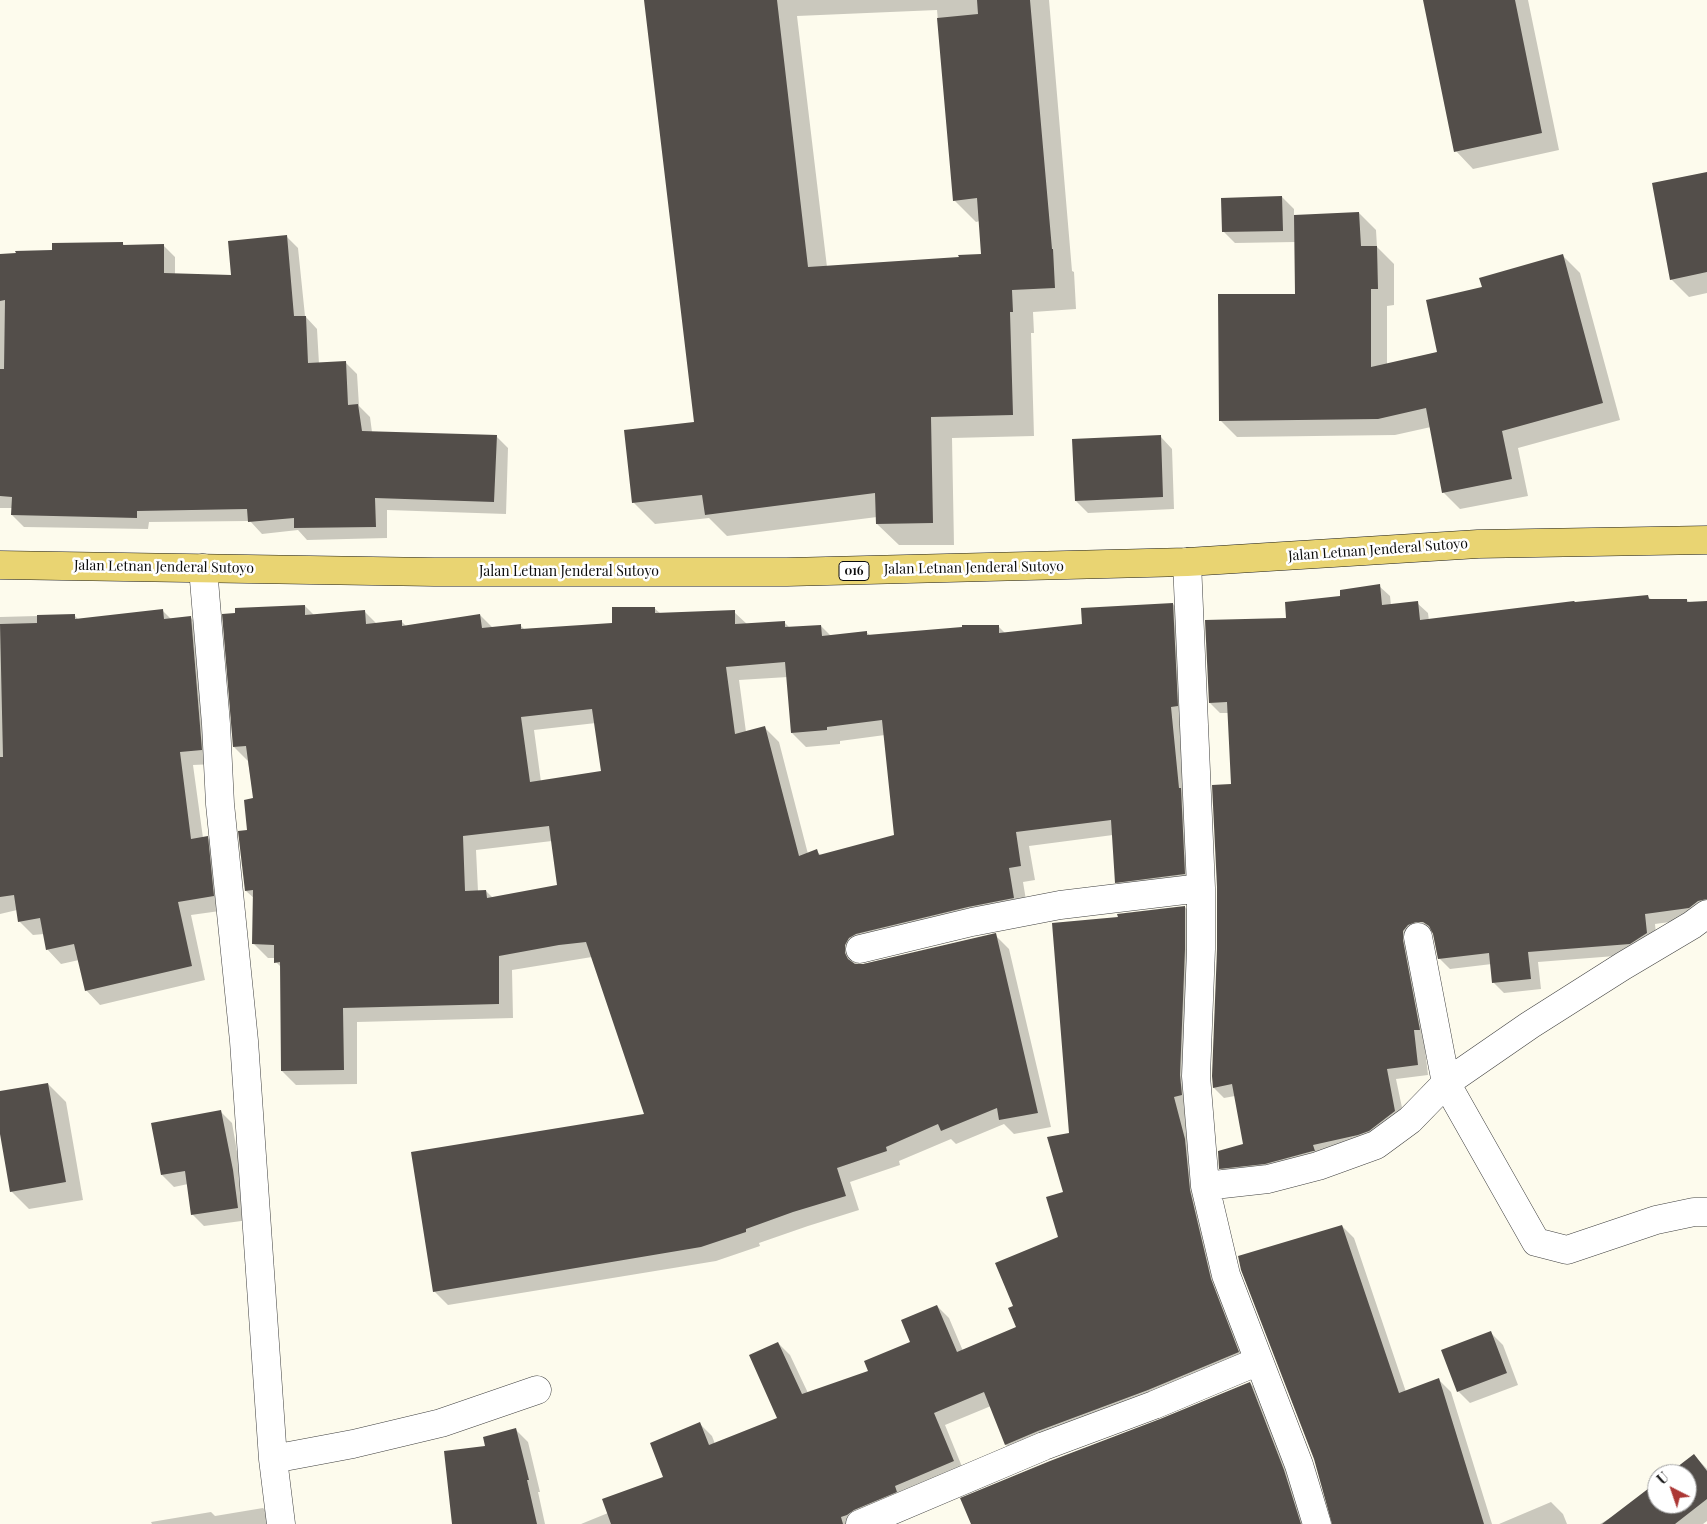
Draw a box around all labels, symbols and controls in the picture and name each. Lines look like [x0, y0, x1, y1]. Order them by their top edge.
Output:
street label: Jalan Letnan Jenderal Sutoyo [1288, 535, 1468, 565]
street label: Jalan Letnan Jenderal Sutoyo [74, 557, 254, 577]
street label: Jalan Letnan Jenderal Sutoyo [884, 558, 1064, 578]
road number: 016 [839, 562, 869, 580]
street label: Jalan Letnan Jenderal Sutoyo [479, 564, 659, 580]
north arrow [1647, 1464, 1697, 1514]
text: U [1653, 1468, 1672, 1488]

